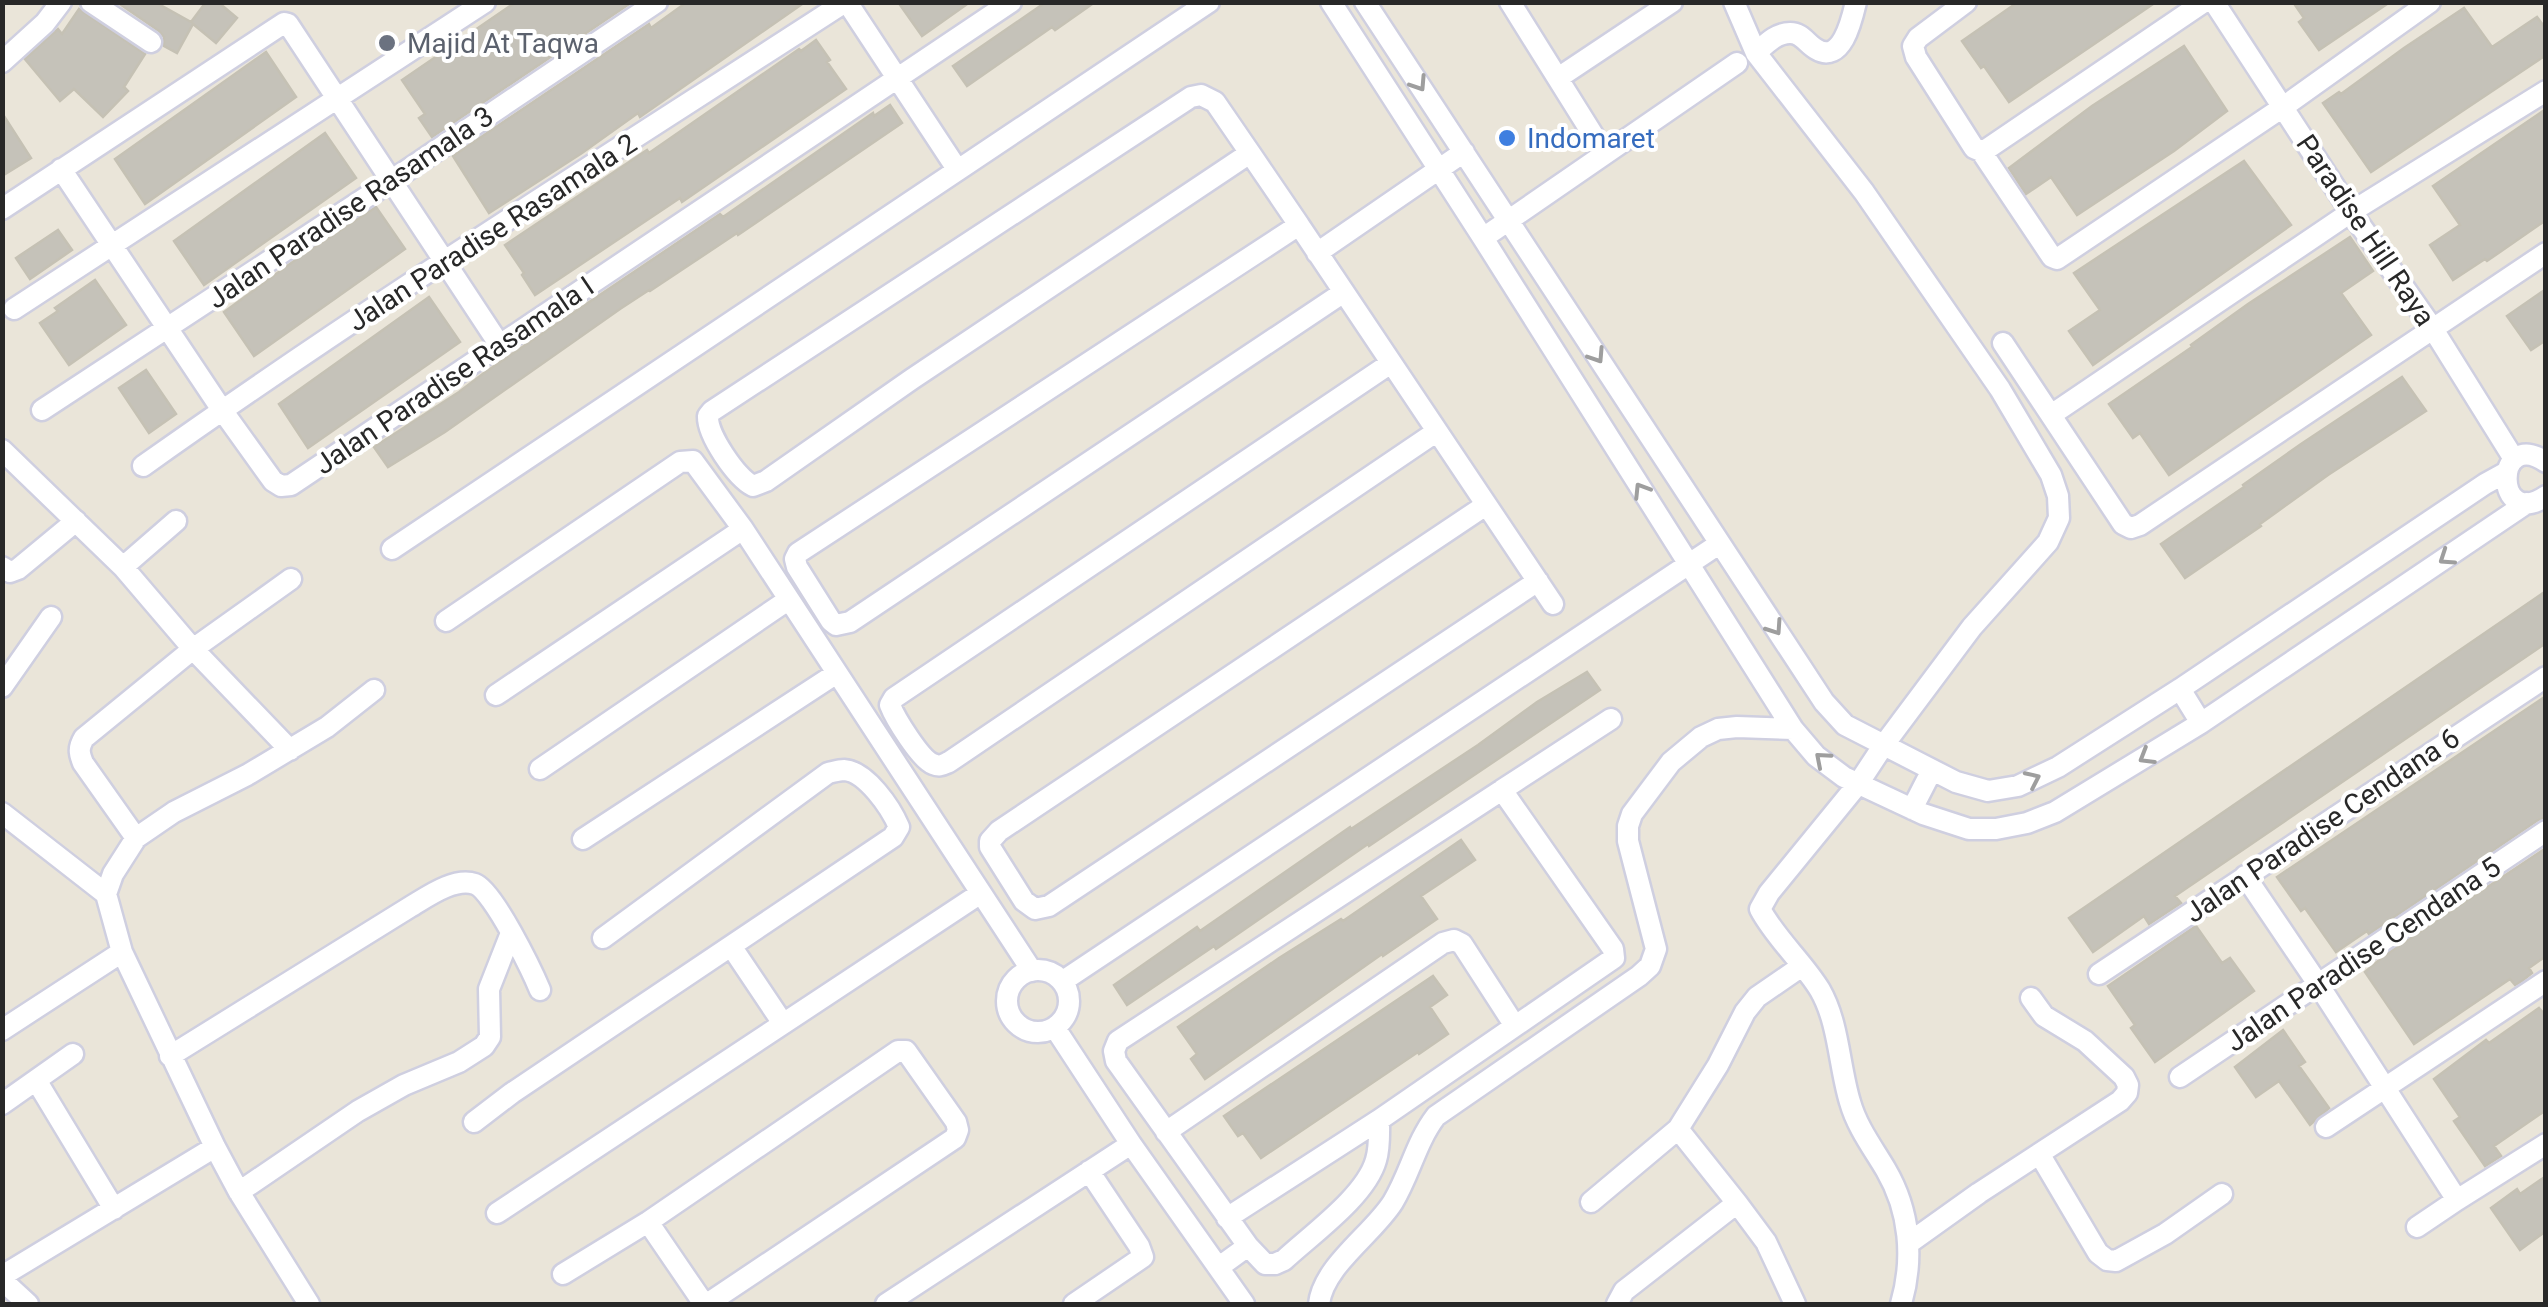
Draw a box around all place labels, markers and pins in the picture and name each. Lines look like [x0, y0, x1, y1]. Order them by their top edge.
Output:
place label: Majid At Taqwa [407, 27, 599, 60]
marker: Majid At Taqwa [376, 32, 398, 54]
place label: Indomaret [1527, 122, 1655, 155]
marker: Indomaret [1496, 127, 1518, 149]

